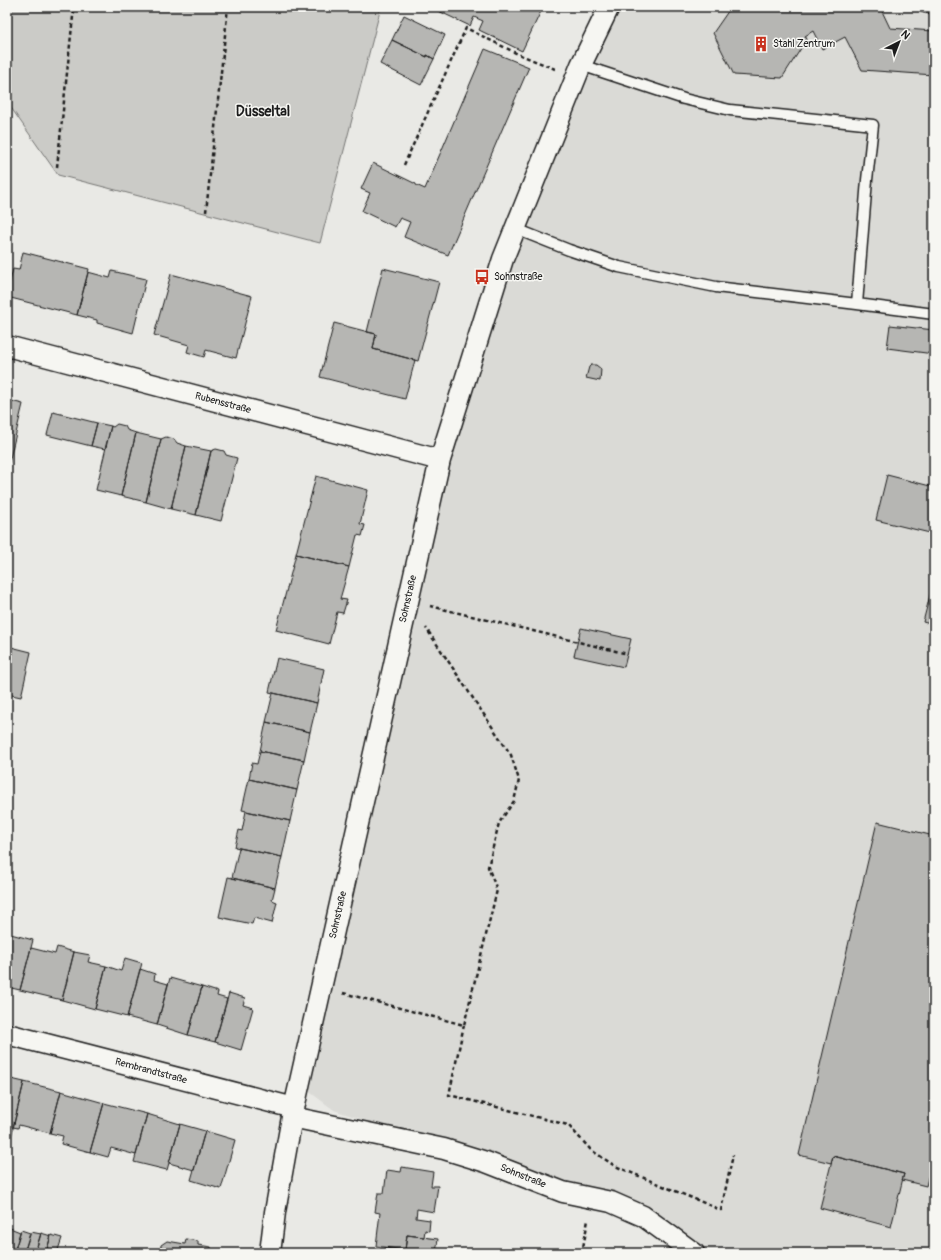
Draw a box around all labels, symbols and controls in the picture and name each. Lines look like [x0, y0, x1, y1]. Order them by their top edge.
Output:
north arrow [879, 22, 919, 62]
text: N [898, 28, 913, 43]
building icon: Stahl Zentrum [752, 35, 770, 53]
place label: Stahl Zentrum [773, 38, 835, 50]
district label: Düsseltal [236, 103, 290, 120]
bus stop icon: Sohnstraße [473, 268, 491, 286]
place label: Sohnstraße [494, 271, 543, 283]
street label: Rubensstraße [194, 390, 252, 416]
street label: Sohnstraße [397, 574, 419, 624]
street label: Sohnstraße [327, 890, 349, 940]
street label: Rembrandtstraße [114, 1056, 188, 1086]
street label: Sohnstraße [498, 1161, 548, 1191]

